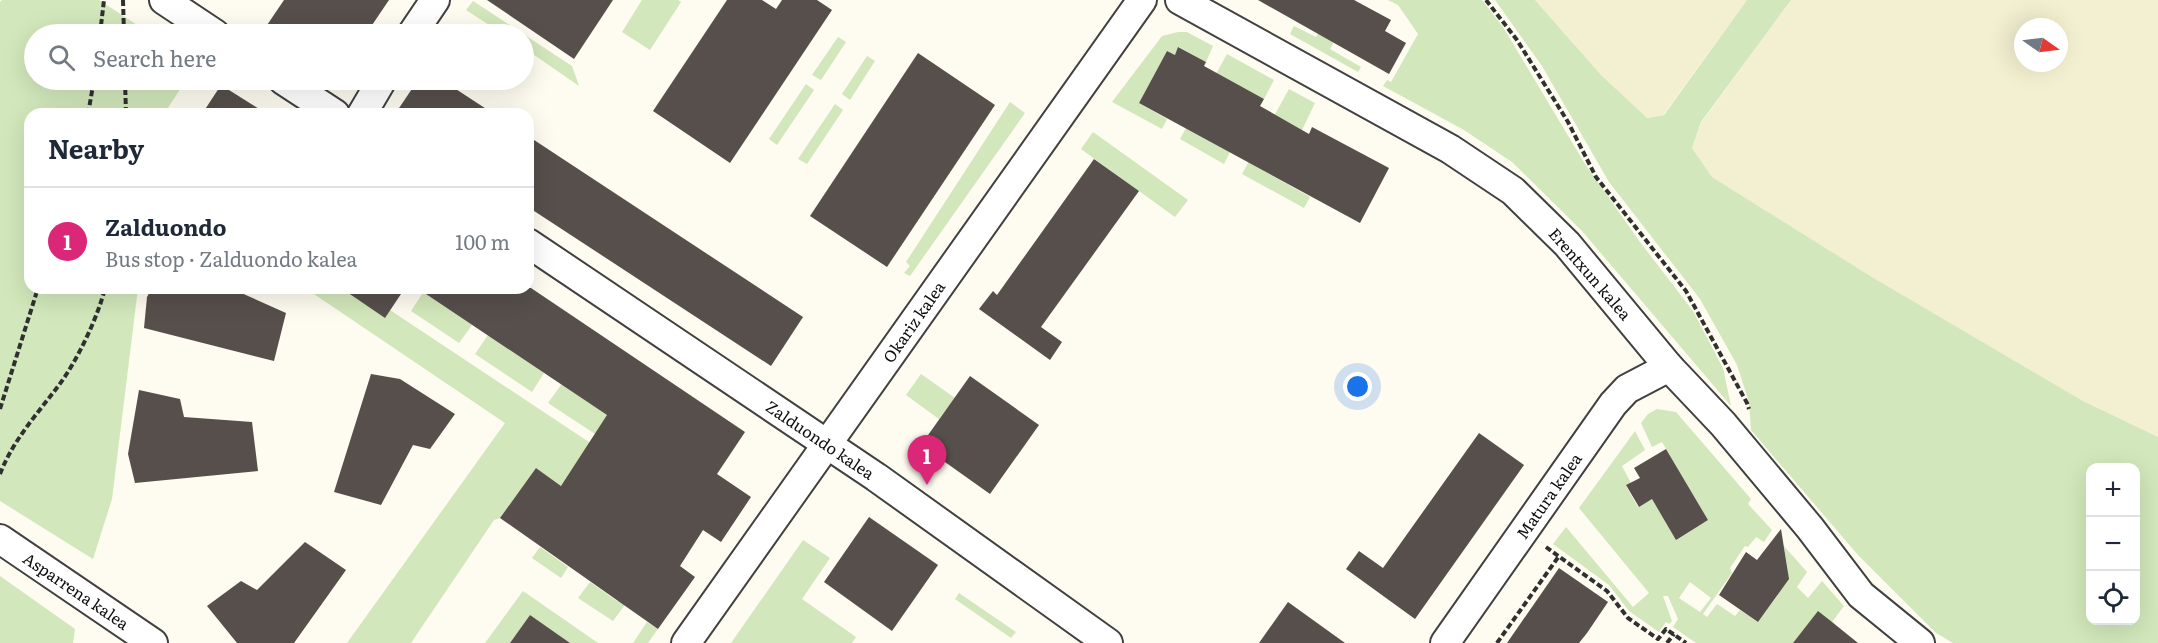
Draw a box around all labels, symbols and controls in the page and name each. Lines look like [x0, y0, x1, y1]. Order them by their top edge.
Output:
north arrow [2014, 18, 2068, 72]
search box [24, 24, 534, 90]
icon: search [45, 41, 78, 74]
text: Search here [93, 41, 216, 74]
text: Nearby [48, 128, 144, 167]
text: Zalduondo [105, 210, 226, 243]
street label: Erentxun kalea [1544, 222, 1638, 325]
text: 1 [63, 226, 72, 256]
text: 100 m [455, 226, 510, 256]
text: Bus stop · Zalduondo kalea [105, 243, 357, 273]
street label: Okariz kalea [876, 276, 950, 367]
your location [1343, 372, 1372, 401]
street label: Zalduondo kalea [761, 394, 880, 485]
pin: 1 [908, 436, 946, 485]
street label: Matura kalea [1510, 447, 1587, 543]
map controls [2086, 463, 2140, 625]
button: + [2086, 463, 2140, 517]
button: − [2086, 517, 2140, 571]
street label: Asparrena kalea [19, 546, 135, 635]
button: locate [2086, 571, 2140, 625]

